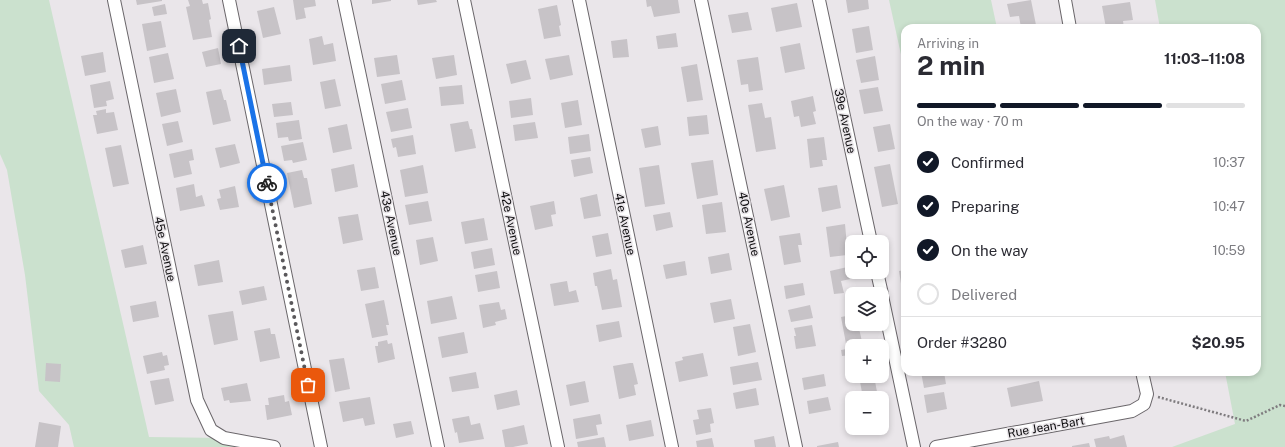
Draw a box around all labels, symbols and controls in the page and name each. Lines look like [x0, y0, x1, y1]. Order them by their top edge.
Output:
pin [222, 29, 256, 63]
icon: home [228, 35, 250, 57]
text: Arriving in [917, 36, 979, 51]
text: 2 min [917, 50, 985, 81]
text: 11:03–11:08 [1164, 50, 1245, 67]
street label: 39e Avenue [831, 87, 859, 155]
text: On the way · 70 m [917, 114, 1023, 129]
icon: check [917, 151, 939, 173]
text: Confirmed [951, 154, 1024, 171]
text: 10:37 [1213, 155, 1245, 170]
courier [247, 163, 287, 203]
icon: bike [256, 172, 278, 194]
street label: 43e Avenue [377, 189, 405, 257]
street label: 42e Avenue [497, 189, 525, 257]
street label: 40e Avenue [735, 190, 763, 258]
street label: 41e Avenue [612, 192, 638, 257]
icon: check [917, 195, 939, 217]
text: Preparing [951, 198, 1020, 215]
text: 10:47 [1213, 199, 1245, 214]
street label: 45e Avenue [151, 215, 179, 283]
map controls [845, 235, 889, 435]
button: locate [845, 235, 889, 279]
icon: check [917, 239, 939, 261]
text: On the way [951, 242, 1028, 259]
text: 10:59 [1212, 243, 1245, 258]
text: Delivered [951, 286, 1017, 303]
button: layers [845, 287, 889, 331]
text: Order #3280 [917, 334, 1007, 351]
text: $20.95 [1192, 334, 1245, 351]
button: + [845, 339, 889, 383]
pin [291, 368, 325, 402]
icon: bag [297, 374, 319, 396]
button: − [845, 391, 889, 435]
street label: Rue Jean-Bart [1006, 413, 1086, 441]

